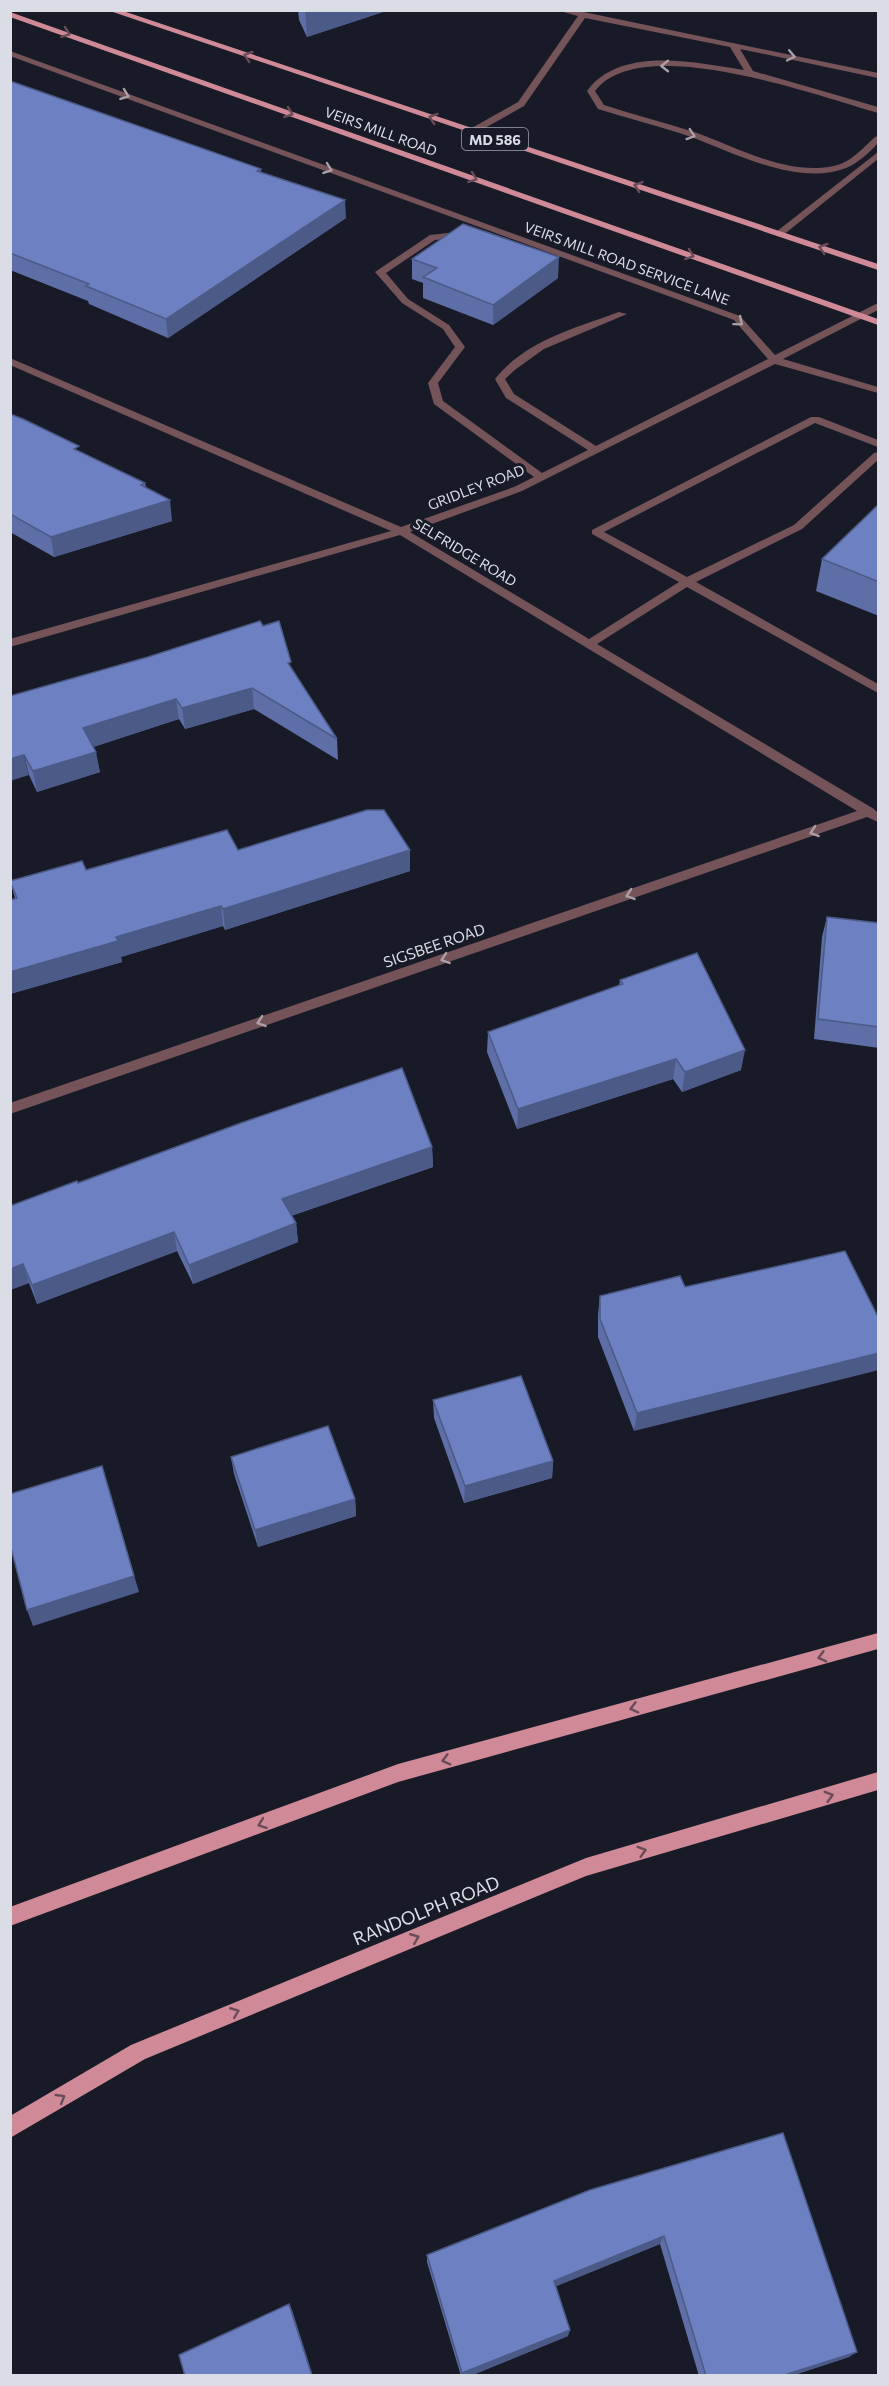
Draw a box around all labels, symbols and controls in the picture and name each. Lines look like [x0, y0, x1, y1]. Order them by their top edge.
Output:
one-way arrow [60, 26, 71, 39]
one-way arrow [785, 49, 795, 62]
one-way arrow [243, 51, 254, 64]
one-way arrow [660, 60, 669, 72]
one-way arrow [119, 88, 130, 100]
street label: VEIRS MILL ROAD [323, 103, 439, 159]
one-way arrow [283, 105, 294, 118]
one-way arrow [428, 113, 439, 125]
road number: MD 586 [462, 128, 528, 150]
one-way arrow [685, 128, 696, 141]
one-way arrow [322, 161, 332, 174]
one-way arrow [467, 170, 478, 183]
one-way arrow [633, 181, 644, 194]
street label: VEIRS MILL ROAD SERVICE LANE [522, 218, 732, 308]
one-way arrow [818, 243, 829, 256]
one-way arrow [685, 248, 695, 261]
one-way arrow [732, 315, 743, 326]
street label: GRIDLEY ROAD [425, 461, 527, 513]
street label: SELFRIDGE ROAD [410, 514, 520, 590]
one-way arrow [809, 824, 820, 837]
one-way arrow [625, 888, 635, 901]
street label: SIGSBEE ROAD [381, 919, 487, 971]
one-way arrow [440, 951, 451, 964]
one-way arrow [256, 1015, 267, 1028]
one-way arrow [817, 1649, 827, 1662]
one-way arrow [629, 1701, 640, 1713]
one-way arrow [441, 1753, 452, 1765]
one-way arrow [823, 1791, 834, 1803]
one-way arrow [257, 1816, 268, 1829]
one-way arrow [636, 1846, 647, 1858]
street label: RANDOLPH ROAD [349, 1871, 503, 1949]
one-way arrow [409, 1933, 420, 1945]
one-way arrow [229, 2007, 240, 2019]
one-way arrow [55, 2094, 65, 2105]

